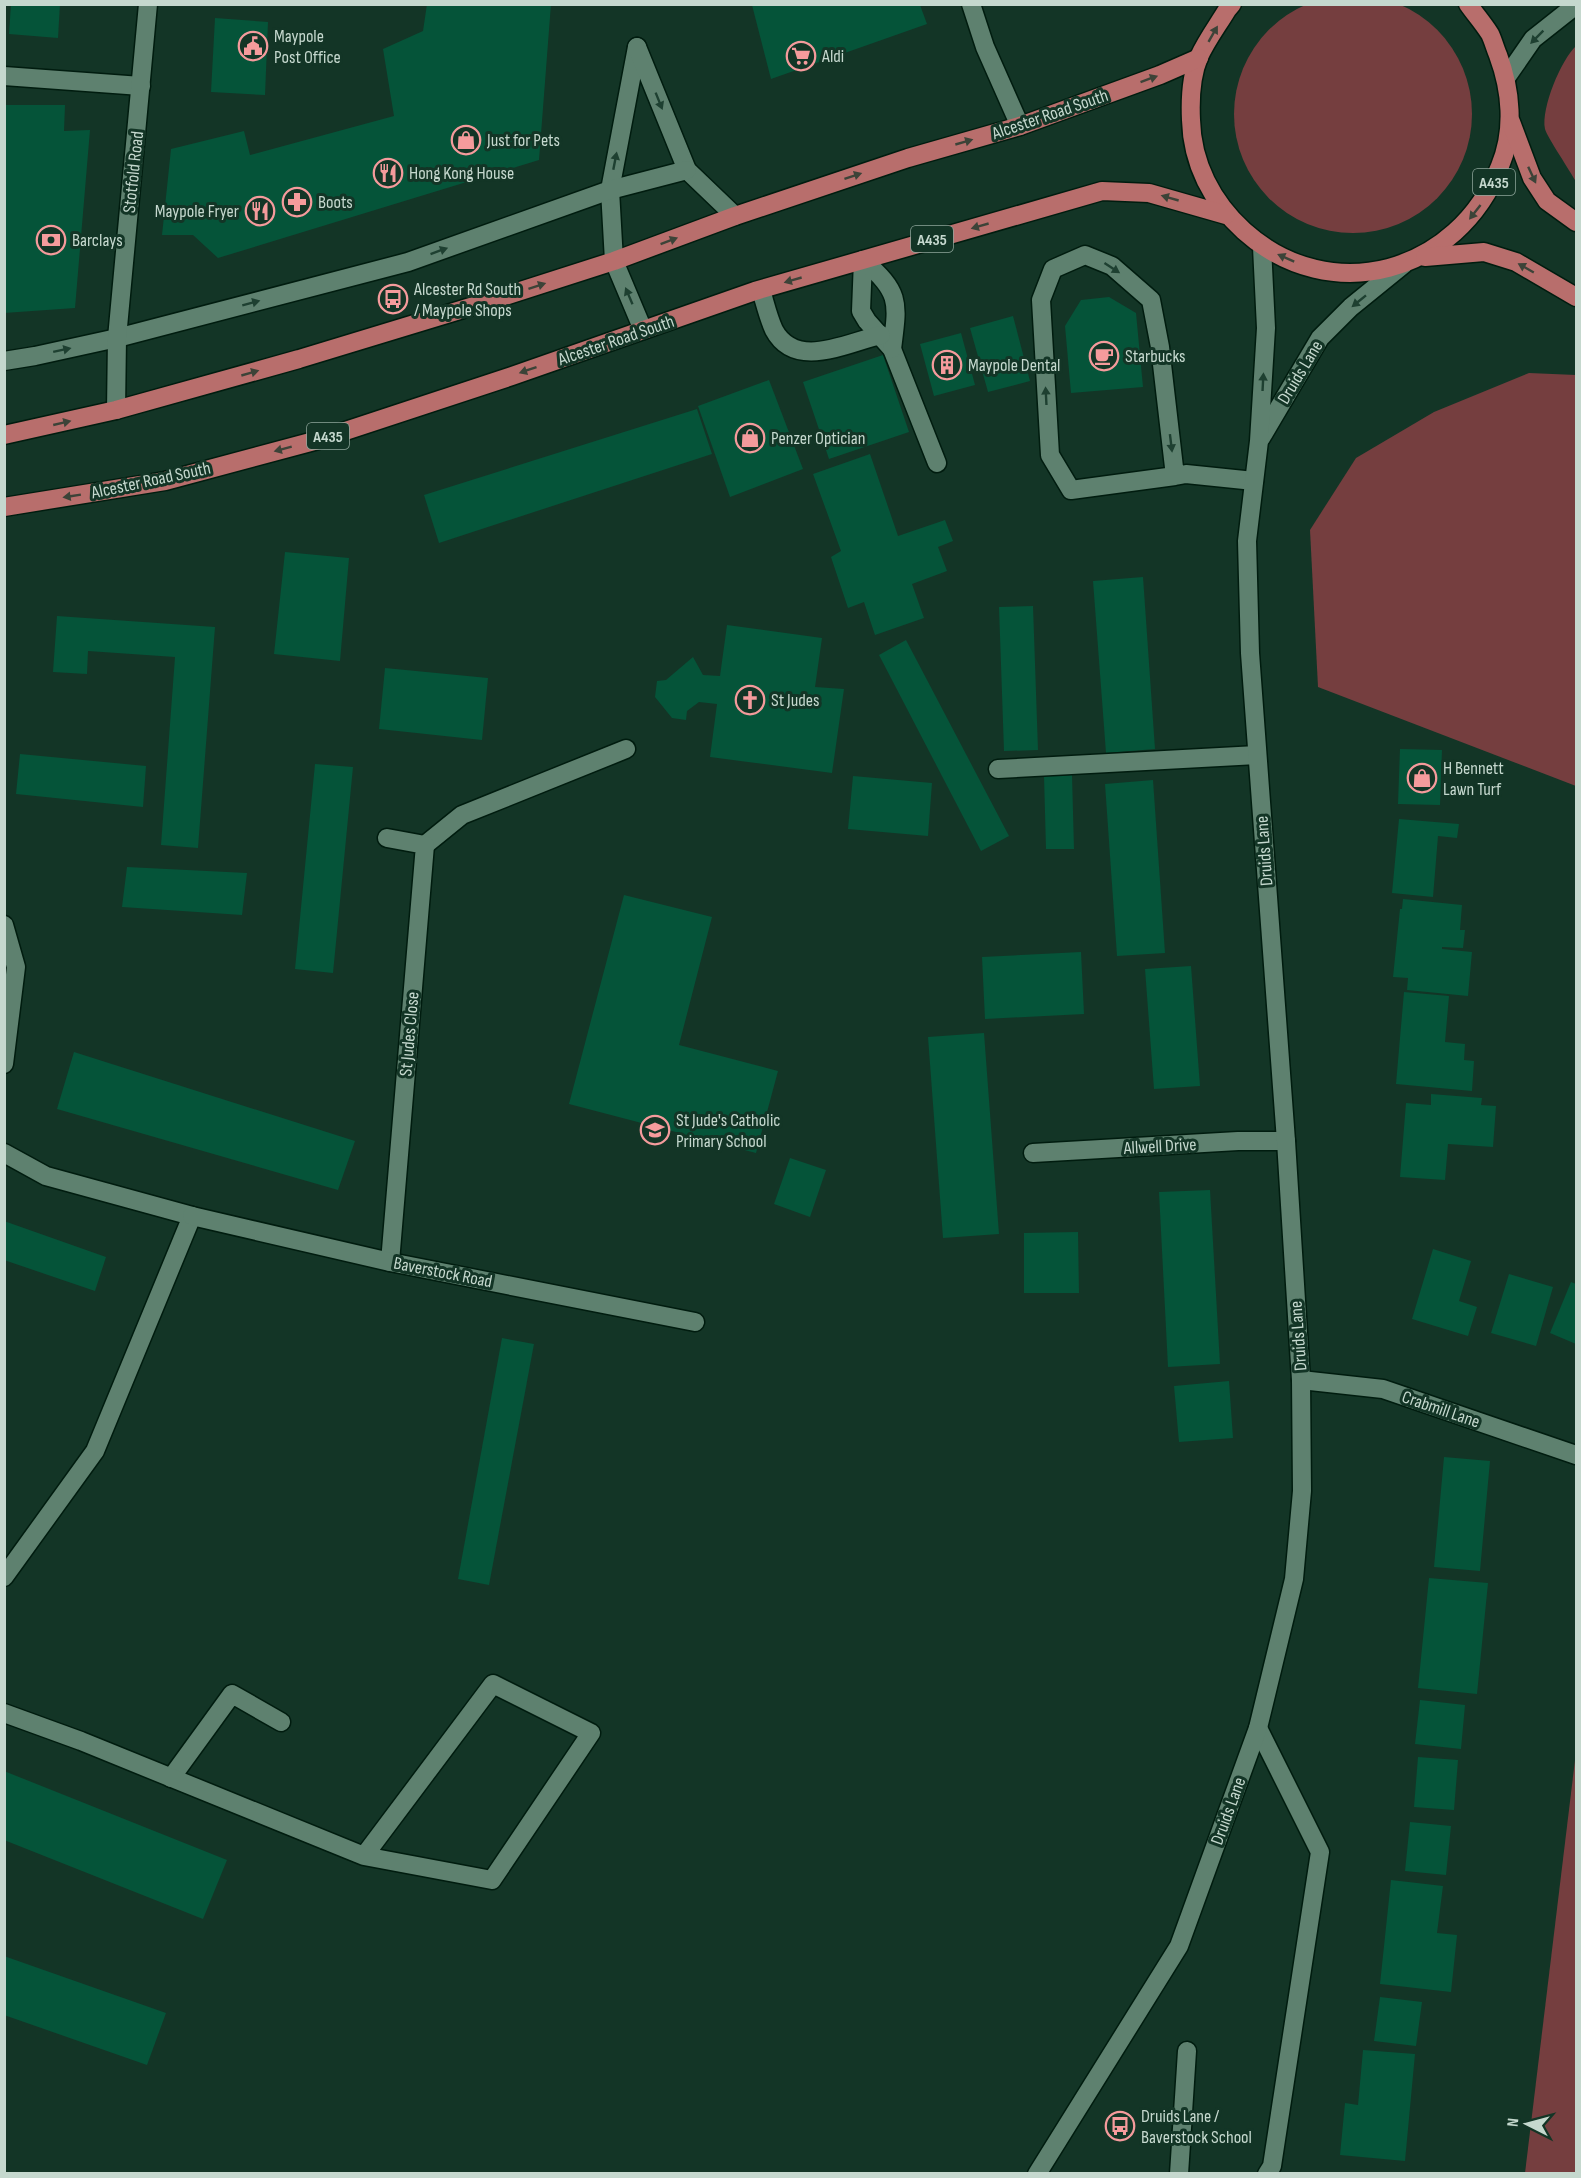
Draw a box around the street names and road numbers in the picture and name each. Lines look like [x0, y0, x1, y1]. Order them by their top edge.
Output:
street label: Alcester Road South [988, 85, 1111, 144]
street label: Stotfold Road [119, 130, 148, 214]
road number: A435 [1473, 169, 1515, 195]
road number: A435 [911, 226, 953, 252]
street label: Alcester Road South [554, 311, 677, 370]
street label: Druids Lane [1273, 337, 1328, 408]
road number: A435 [307, 423, 349, 449]
street label: Alcester Road South [89, 458, 213, 504]
street label: Druids Lane [1252, 815, 1277, 887]
street label: St Judes Close [395, 991, 424, 1077]
street label: Allwell Drive [1122, 1134, 1197, 1159]
street label: Baverstock Road [392, 1253, 494, 1292]
street label: Druids Lane [1286, 1300, 1311, 1372]
street label: Crabmill Lane [1399, 1386, 1483, 1433]
street label: Druids Lane [1207, 1775, 1250, 1848]

